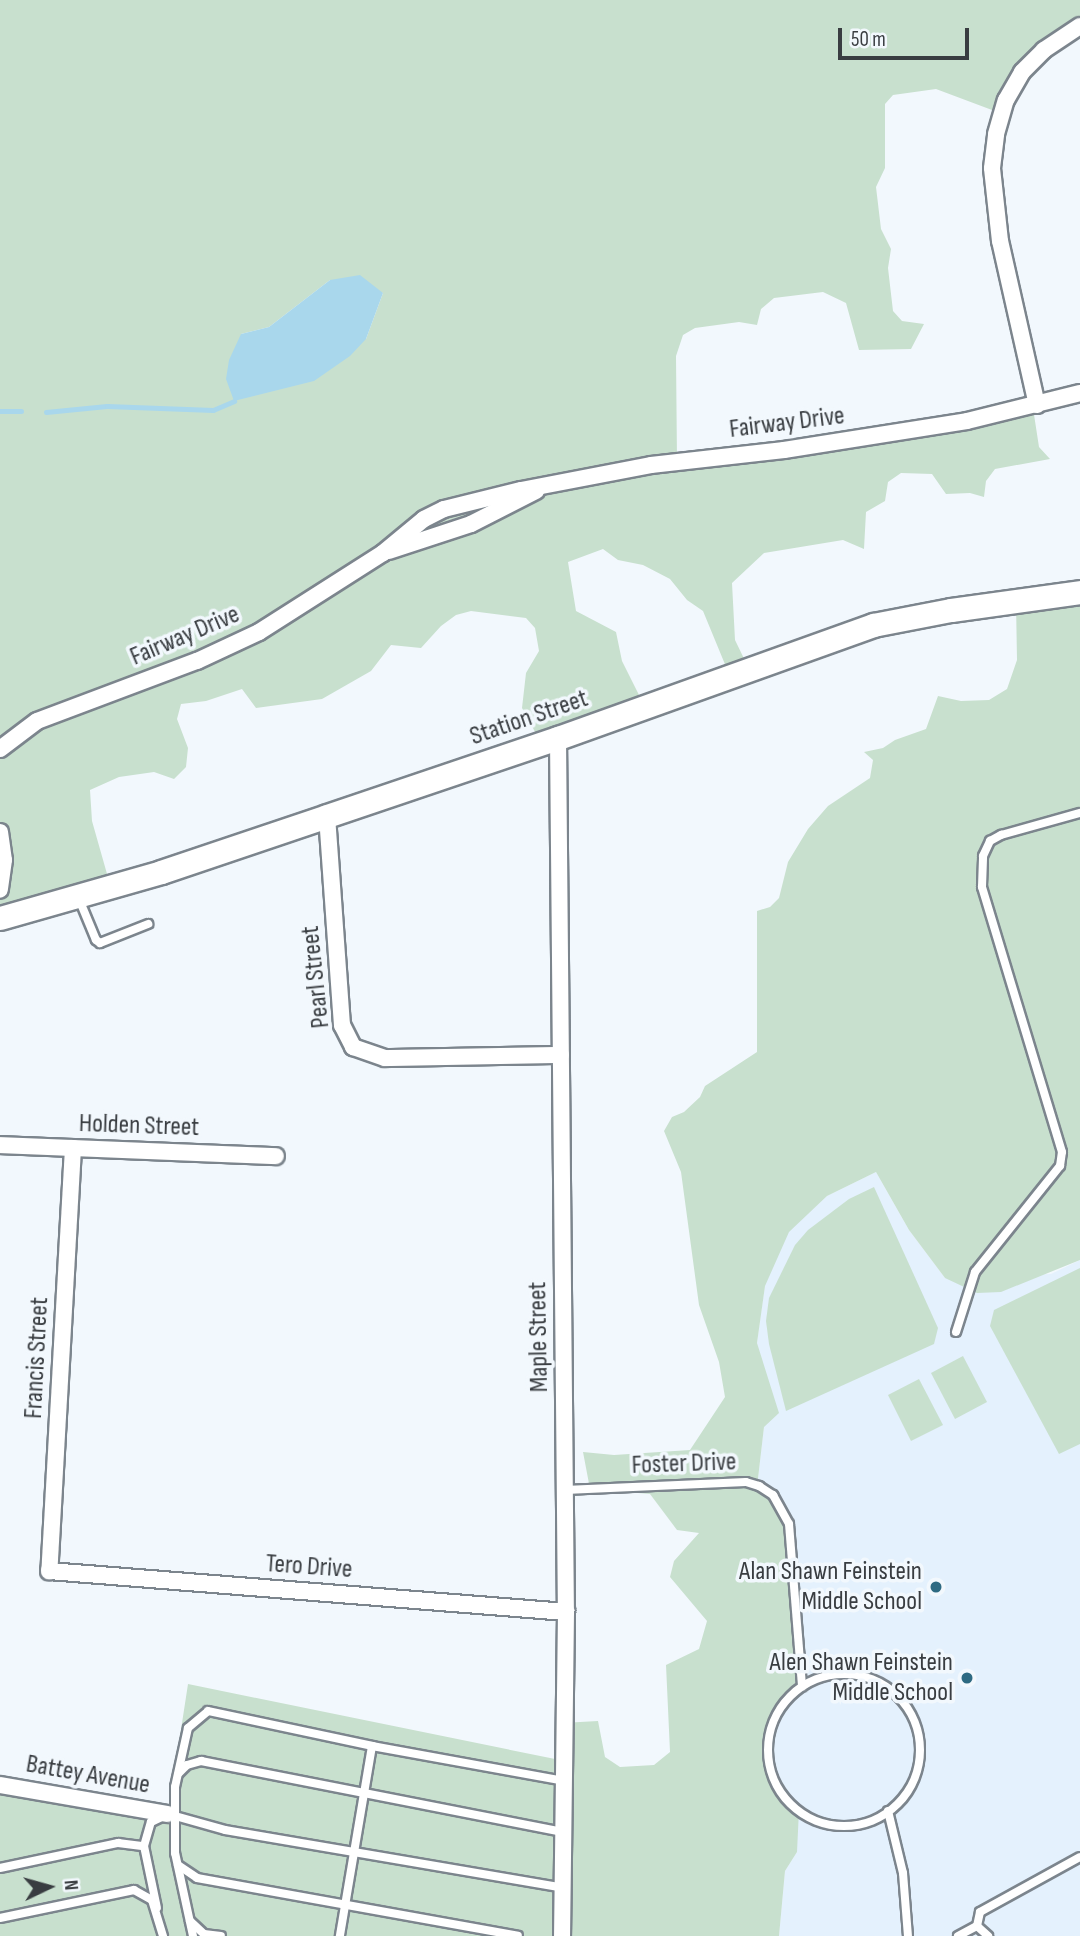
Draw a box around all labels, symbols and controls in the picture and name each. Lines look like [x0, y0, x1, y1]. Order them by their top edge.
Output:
scale bar [842, 14, 973, 58]
text: 50 m [851, 27, 886, 52]
street label: Fairway Drive [728, 400, 846, 446]
street label: Fairway Drive [126, 599, 244, 673]
street label: Station Street [466, 683, 592, 753]
street label: Pearl Street [295, 924, 337, 1030]
street label: Holden Street [78, 1108, 200, 1144]
street label: Maple Street [522, 1281, 556, 1393]
street label: Francis Street [18, 1296, 56, 1420]
street label: Foster Drive [631, 1447, 737, 1481]
street label: Tero Drive [265, 1548, 353, 1586]
place label: Alan Shawn Feinstein Middle School [739, 1556, 922, 1618]
marker: Alan Shawn Feinstein Middle School [928, 1579, 944, 1595]
place label: Alen Shawn Feinstein Middle School [770, 1647, 953, 1708]
marker: Alen Shawn Feinstein Middle School [959, 1670, 975, 1686]
street label: Battey Avenue [24, 1749, 152, 1801]
north arrow [14, 1852, 84, 1922]
text: N [59, 1879, 82, 1891]

